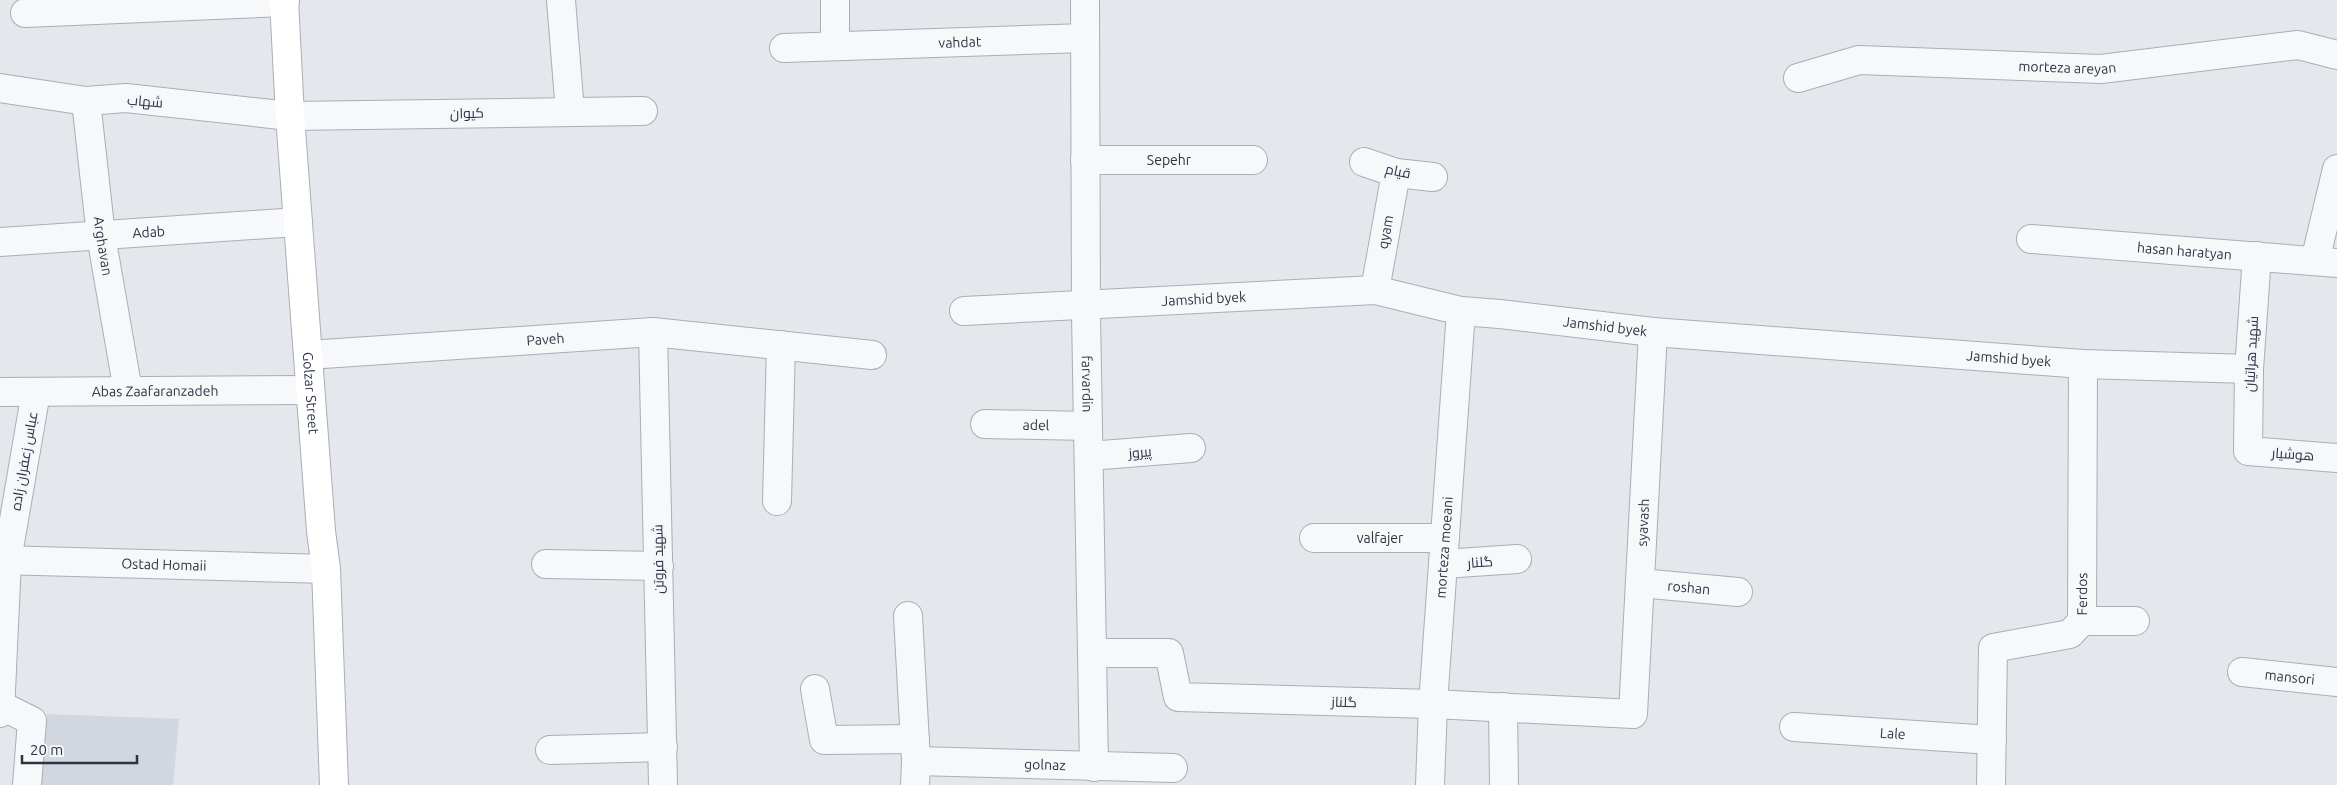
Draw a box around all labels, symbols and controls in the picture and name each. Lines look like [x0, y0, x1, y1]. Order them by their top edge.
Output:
street label: vahdat [938, 33, 982, 51]
street label: morteza areyan [2018, 58, 2117, 77]
street label: شهاب [126, 91, 164, 111]
street label: کیوان [450, 105, 484, 121]
street label: Sepehr [1147, 152, 1192, 168]
street label: قیام [1383, 161, 1412, 183]
street label: qyam [1375, 214, 1396, 250]
street label: Arghavan [91, 216, 116, 277]
street label: Adab [132, 223, 166, 241]
street label: hasan haratyan [2137, 239, 2232, 263]
street label: Jamshid byek [1161, 289, 1246, 309]
street label: Jamshid byek [1562, 313, 1648, 339]
street label: شهید هراتیان [2241, 316, 2261, 392]
street label: Paveh [526, 330, 565, 348]
street label: Jamshid byek [1966, 347, 2052, 370]
street label: Golzar Street [300, 351, 322, 435]
street label: farvardin [1079, 355, 1096, 413]
street label: Abas Zaafaranzadeh [92, 383, 218, 399]
street label: عباس زعفران زاده [7, 410, 41, 512]
street label: adel [1022, 417, 1050, 433]
street label: پیروز [1127, 443, 1153, 463]
street label: هوشیار [2270, 444, 2315, 463]
street label: morteza moeani [1433, 496, 1456, 599]
street label: syavash [1634, 498, 1652, 547]
street label: شهید فروتن [649, 524, 667, 594]
street label: valfajer [1357, 530, 1404, 546]
street label: گلنار [1466, 553, 1493, 571]
street label: Ostad Homaii [121, 555, 207, 574]
street label: Ferdos [2074, 573, 2090, 615]
street label: roshan [1667, 578, 1711, 597]
street label: mansori [2264, 666, 2316, 688]
street label: گلناز [1330, 694, 1357, 710]
street label: Lale [1879, 725, 1906, 742]
scale bar [22, 732, 138, 764]
text: 20 m [30, 741, 63, 758]
street label: golnaz [1024, 756, 1066, 773]

